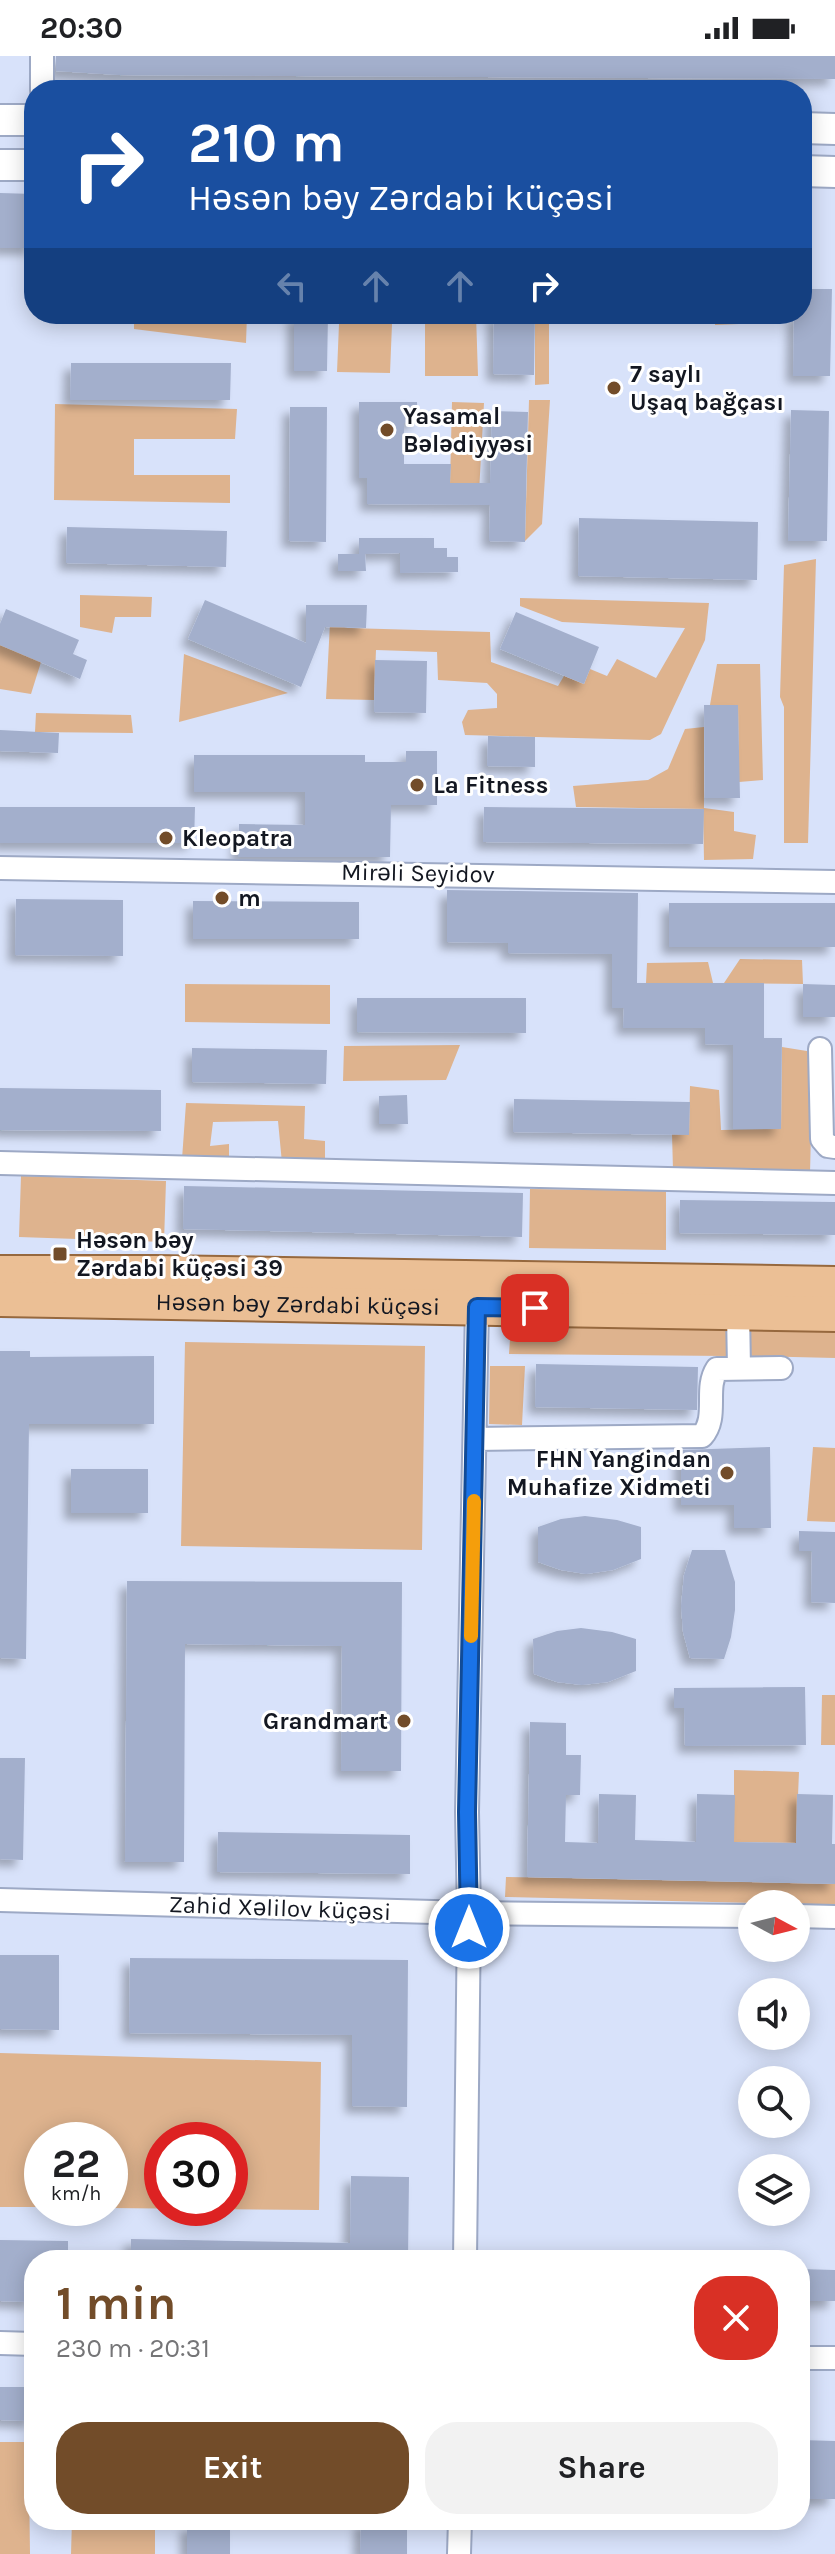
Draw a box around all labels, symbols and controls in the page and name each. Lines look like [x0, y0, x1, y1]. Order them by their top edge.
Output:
text: 20:30 [40, 10, 123, 46]
text: 210 m [188, 110, 345, 175]
icon: right [56, 112, 160, 216]
text: Həsən bəy Zərdabi küçəsi [188, 177, 614, 219]
icon: left [270, 264, 314, 308]
icon: ahead [354, 264, 398, 308]
icon: ahead [438, 264, 482, 308]
icon: right [522, 264, 566, 308]
place label: 7 saylı Uşaq bağçası [630, 360, 784, 416]
marker: 7 saylı Uşaq bağçası [605, 379, 623, 397]
place label: Yasamal Bələdiyyəsi [403, 402, 533, 458]
marker: Yasamal Bələdiyyəsi [378, 421, 396, 439]
place label: La Fitness [433, 771, 548, 799]
marker: La Fitness [408, 776, 426, 794]
place label: Kleopatra [182, 824, 293, 852]
marker: Kleopatra [157, 829, 175, 847]
street label: Mirəli Seyidov [341, 858, 495, 888]
place label: m [238, 884, 261, 912]
marker: m [213, 889, 231, 907]
place label: Həsən bəy Zərdabi küçəsi 39 [76, 1226, 283, 1282]
marker: Həsən bəy Zərdabi küçəsi 39 [51, 1245, 69, 1263]
pin [501, 1274, 569, 1342]
icon: arrive [513, 1286, 557, 1330]
street label: Həsən bəy Zərdabi küçəsi [155, 1288, 440, 1321]
place label: FHN Yangindan Muhafize Xidmeti [507, 1445, 711, 1501]
marker: FHN Yangindan Muhafize Xidmeti [718, 1464, 736, 1482]
place label: Grandmart [263, 1707, 388, 1735]
marker: Grandmart [395, 1712, 413, 1730]
position arrow [427, 1886, 511, 1970]
street label: Zahid Xəlilov küçəsi [168, 1890, 392, 1926]
north arrow [738, 1890, 810, 1962]
map controls [738, 1890, 810, 2226]
button: sound [738, 1978, 810, 2050]
button: search [738, 2066, 810, 2138]
speed limit sign: 30 [144, 2122, 248, 2226]
text: 22 [52, 2140, 100, 2187]
button: layers [738, 2154, 810, 2226]
text: km/h [51, 2182, 101, 2205]
text: 1 min [56, 2275, 176, 2331]
button: close [694, 2276, 778, 2360]
text: 230 m · 20:31 [56, 2333, 210, 2364]
button: Exit [56, 2422, 409, 2514]
button: Share [425, 2422, 778, 2514]

